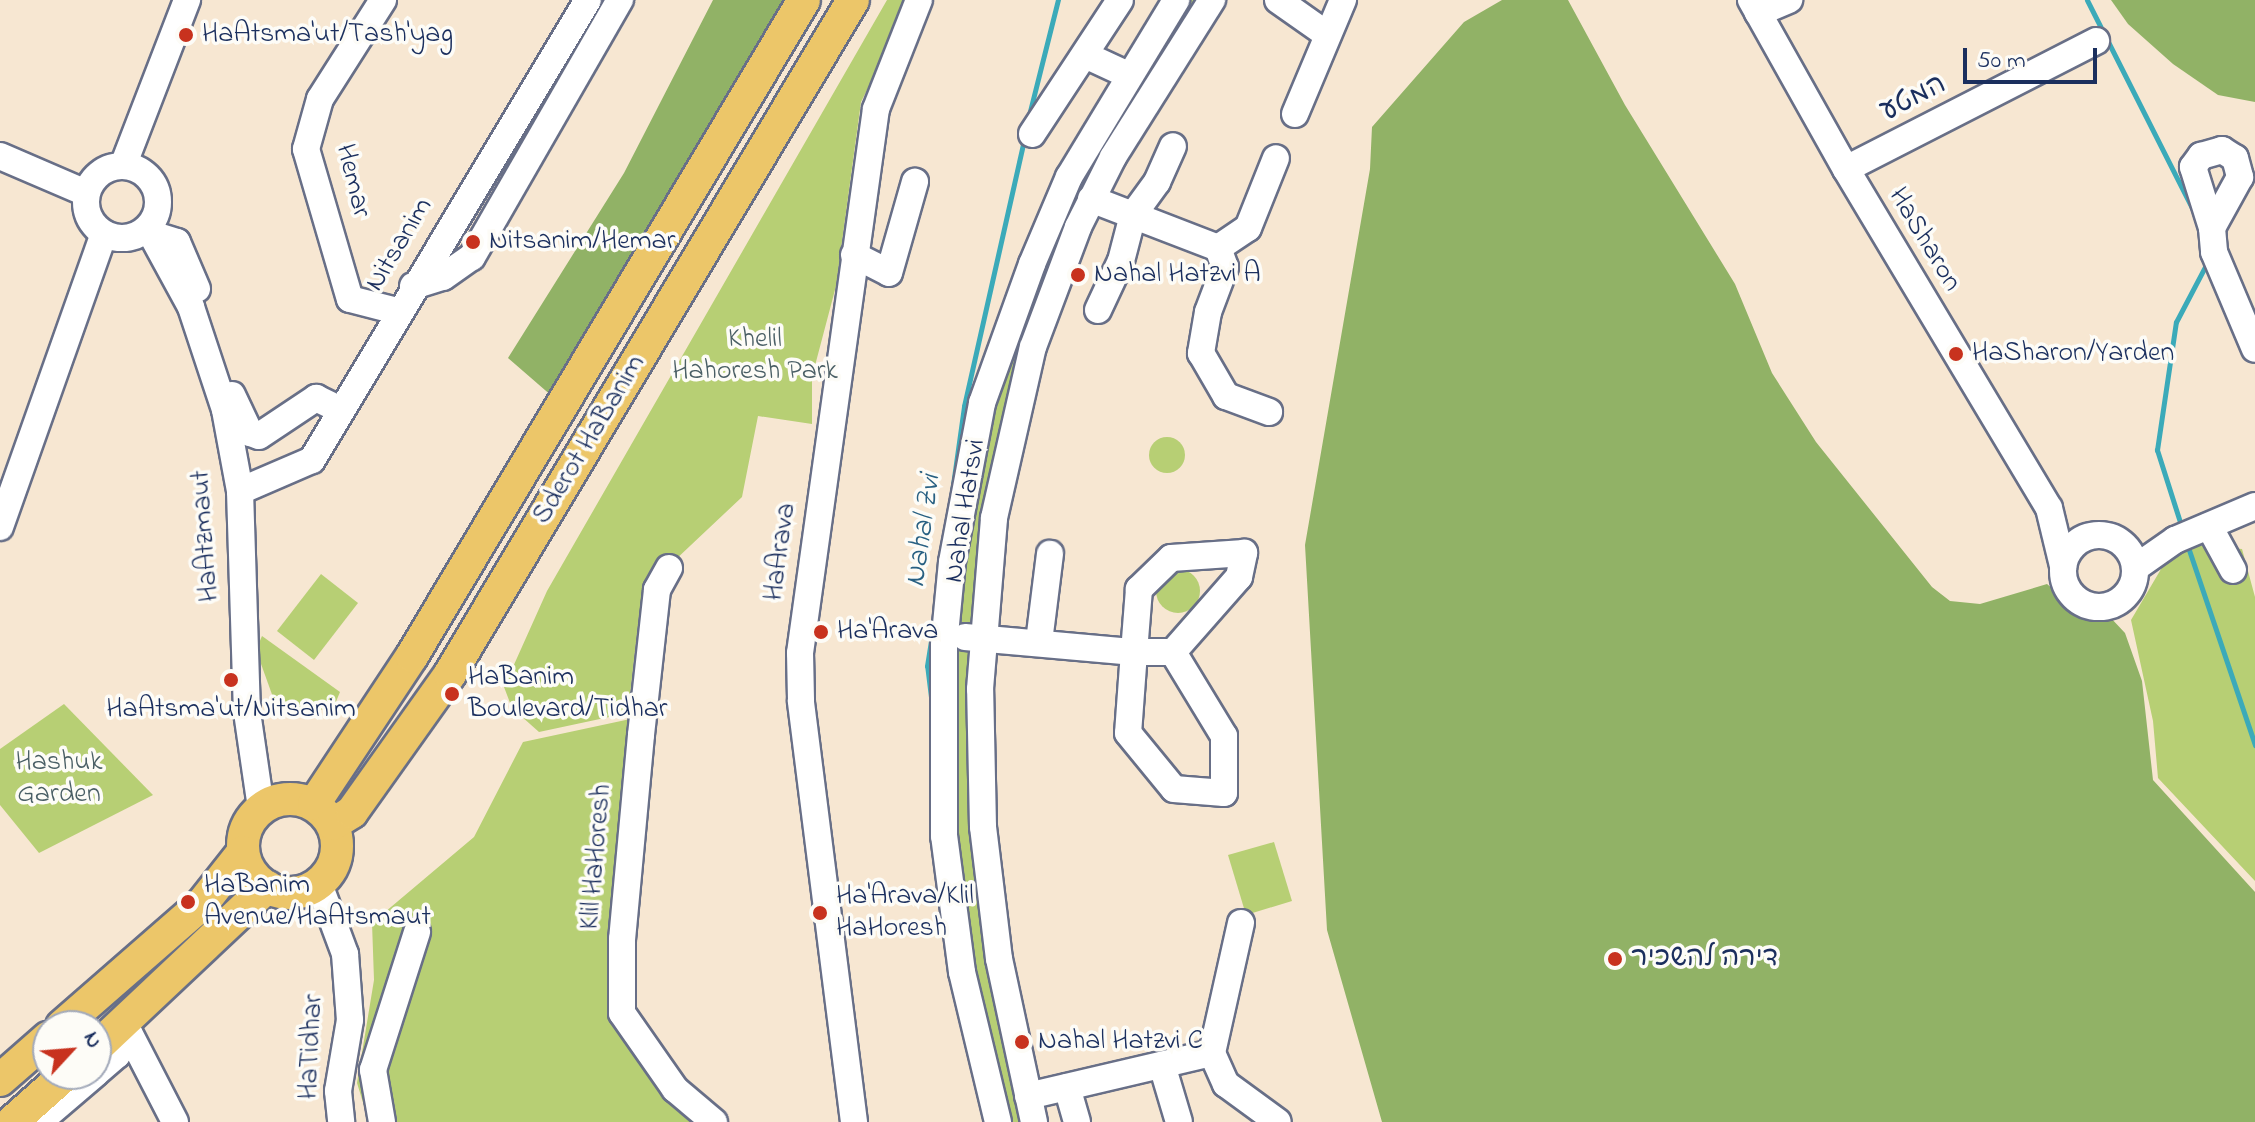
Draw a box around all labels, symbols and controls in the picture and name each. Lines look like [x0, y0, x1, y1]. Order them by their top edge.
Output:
place label: HaAtsma'ut/Tash'yag [202, 18, 453, 52]
marker: HaAtsma'ut/Tash'yag [177, 26, 195, 44]
scale bar [1967, 32, 2101, 82]
text: 50 m [1977, 44, 2026, 79]
street label: המטע [1876, 68, 1952, 130]
street label: Hemar [327, 141, 377, 221]
street label: HaSharon [1880, 182, 1968, 298]
street label: Nitsanim [359, 192, 441, 298]
place label: Nitsanim/Hemar [489, 225, 675, 259]
marker: Nitsanim/Hemar [464, 233, 482, 251]
place label: Nahal Hatzvi A [1094, 258, 1261, 292]
marker: Nahal Hatzvi A [1069, 266, 1087, 284]
park label: Khelil Hahoresh Park [672, 323, 838, 389]
place label: HaSharon/Yarden [1972, 337, 2174, 371]
marker: HaSharon/Yarden [1947, 345, 1965, 363]
street label: Sderot HaBanim [526, 349, 654, 531]
street label: Nahal Hatsvi [938, 437, 994, 585]
street label: HaAtzmaut [185, 469, 227, 603]
water label: Nahal Zvi [898, 472, 950, 590]
street label: HaArava [758, 501, 804, 603]
place label: Ha'Arava [837, 615, 938, 649]
marker: Ha'Arava [812, 623, 830, 641]
place label: HaBanim Boulevard/Tidhar [468, 661, 668, 727]
marker: HaAtsma'ut/Nitsanim [222, 671, 240, 689]
marker: HaBanim Boulevard/Tidhar [443, 685, 461, 703]
place label: HaAtsma'ut/Nitsanim [106, 693, 356, 727]
park label: Hashuk Garden [15, 746, 103, 812]
street label: Klil HaHoresh [574, 783, 620, 931]
place label: HaBanim Avenue/HaAtsmaut [204, 869, 431, 935]
place label: Ha'Arava/Klil HaHoresh [836, 880, 974, 946]
marker: HaBanim Avenue/HaAtsmaut [179, 893, 197, 911]
marker: Ha'Arava/Klil HaHoresh [811, 904, 829, 922]
place label: דירה להשכיר [1631, 942, 1778, 976]
marker: דירה להשכיר [1606, 950, 1624, 968]
street label: HaTidhar [292, 994, 332, 1100]
north arrow [32, 1010, 112, 1090]
place label: Nahal Hatzvi C [1038, 1025, 1203, 1059]
text: N [74, 1027, 109, 1054]
marker: Nahal Hatzvi C [1013, 1033, 1031, 1051]

